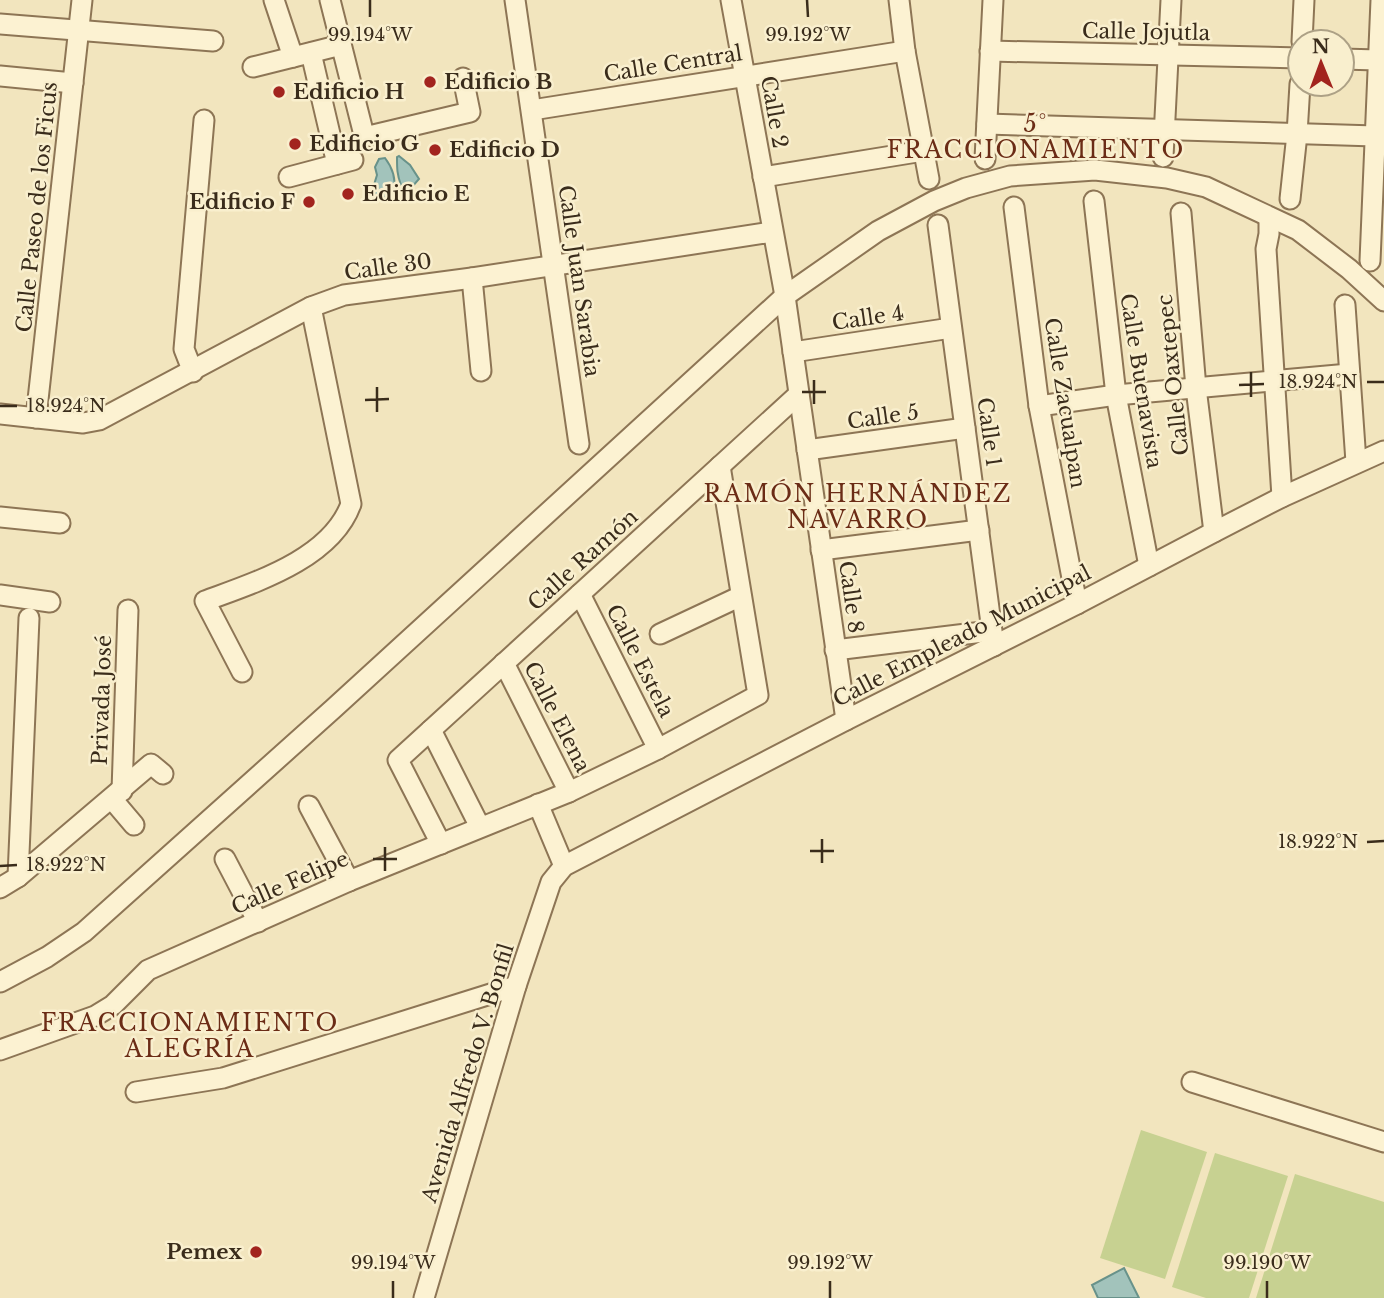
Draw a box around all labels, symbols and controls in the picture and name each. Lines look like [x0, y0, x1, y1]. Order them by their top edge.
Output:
street label: Calle Jojutla [1082, 18, 1211, 46]
text: 99.194°W [328, 24, 413, 46]
text: 99.192°W [765, 24, 852, 46]
north arrow [1286, 28, 1356, 98]
text: N [1312, 35, 1330, 58]
street label: Calle Central [602, 40, 744, 88]
place label: Edificio B [444, 69, 552, 95]
marker: Edificio B [422, 74, 438, 90]
street label: Calle 2 [755, 74, 793, 150]
place label: Edificio H [293, 79, 405, 105]
street label: Calle Paseo de los Ficus [11, 80, 63, 334]
marker: Edificio H [271, 84, 287, 100]
district label: 5° FRACCIONAMIENTO [887, 110, 1185, 164]
place label: Edificio G [309, 131, 420, 157]
marker: Edificio G [287, 136, 303, 152]
place label: Edificio D [449, 137, 560, 163]
marker: Edificio D [427, 142, 443, 158]
place label: Edificio E [362, 181, 470, 207]
street label: Calle Juan Sarabia [553, 183, 605, 379]
marker: Edificio E [340, 186, 356, 202]
place label: Edificio F [189, 189, 296, 215]
marker: Edificio F [301, 194, 317, 210]
street label: Calle 30 [343, 248, 433, 286]
street label: Calle Buenavista [1114, 292, 1168, 471]
street label: Calle Oaxtepec [1152, 293, 1194, 457]
street label: Calle 4 [830, 300, 906, 336]
street label: Calle Zacualpan [1039, 316, 1091, 490]
text: 18.924°N [1278, 371, 1358, 393]
text: 18.924°N [26, 395, 106, 417]
street label: Calle 1 [971, 396, 1007, 468]
street label: Calle 5 [845, 399, 921, 435]
district label: RAMÓN HERNÁNDEZ NAVARRO [704, 479, 1012, 534]
street label: Calle Ramón [523, 504, 643, 616]
street label: Calle Empleado Municipal [829, 559, 1095, 712]
street label: Calle 8 [833, 559, 869, 635]
street label: Calle Estela [600, 600, 680, 722]
street label: Privada José [87, 634, 117, 766]
street label: Calle Elena [518, 657, 596, 777]
text: 18.922°N [1278, 831, 1358, 853]
street label: Calle Felipe [227, 846, 353, 920]
text: 18.922°N [26, 854, 106, 876]
street label: Avenida Alfredo V. Bonfil [416, 940, 520, 1207]
district label: FRACCIONAMIENTO ALEGRÍA [41, 1009, 339, 1063]
place label: Pemex [166, 1239, 242, 1265]
marker: Pemex [248, 1244, 264, 1260]
text: 99.194°W [351, 1252, 436, 1274]
text: 99.192°W [787, 1252, 874, 1274]
text: 99.190°W [1223, 1252, 1311, 1274]

